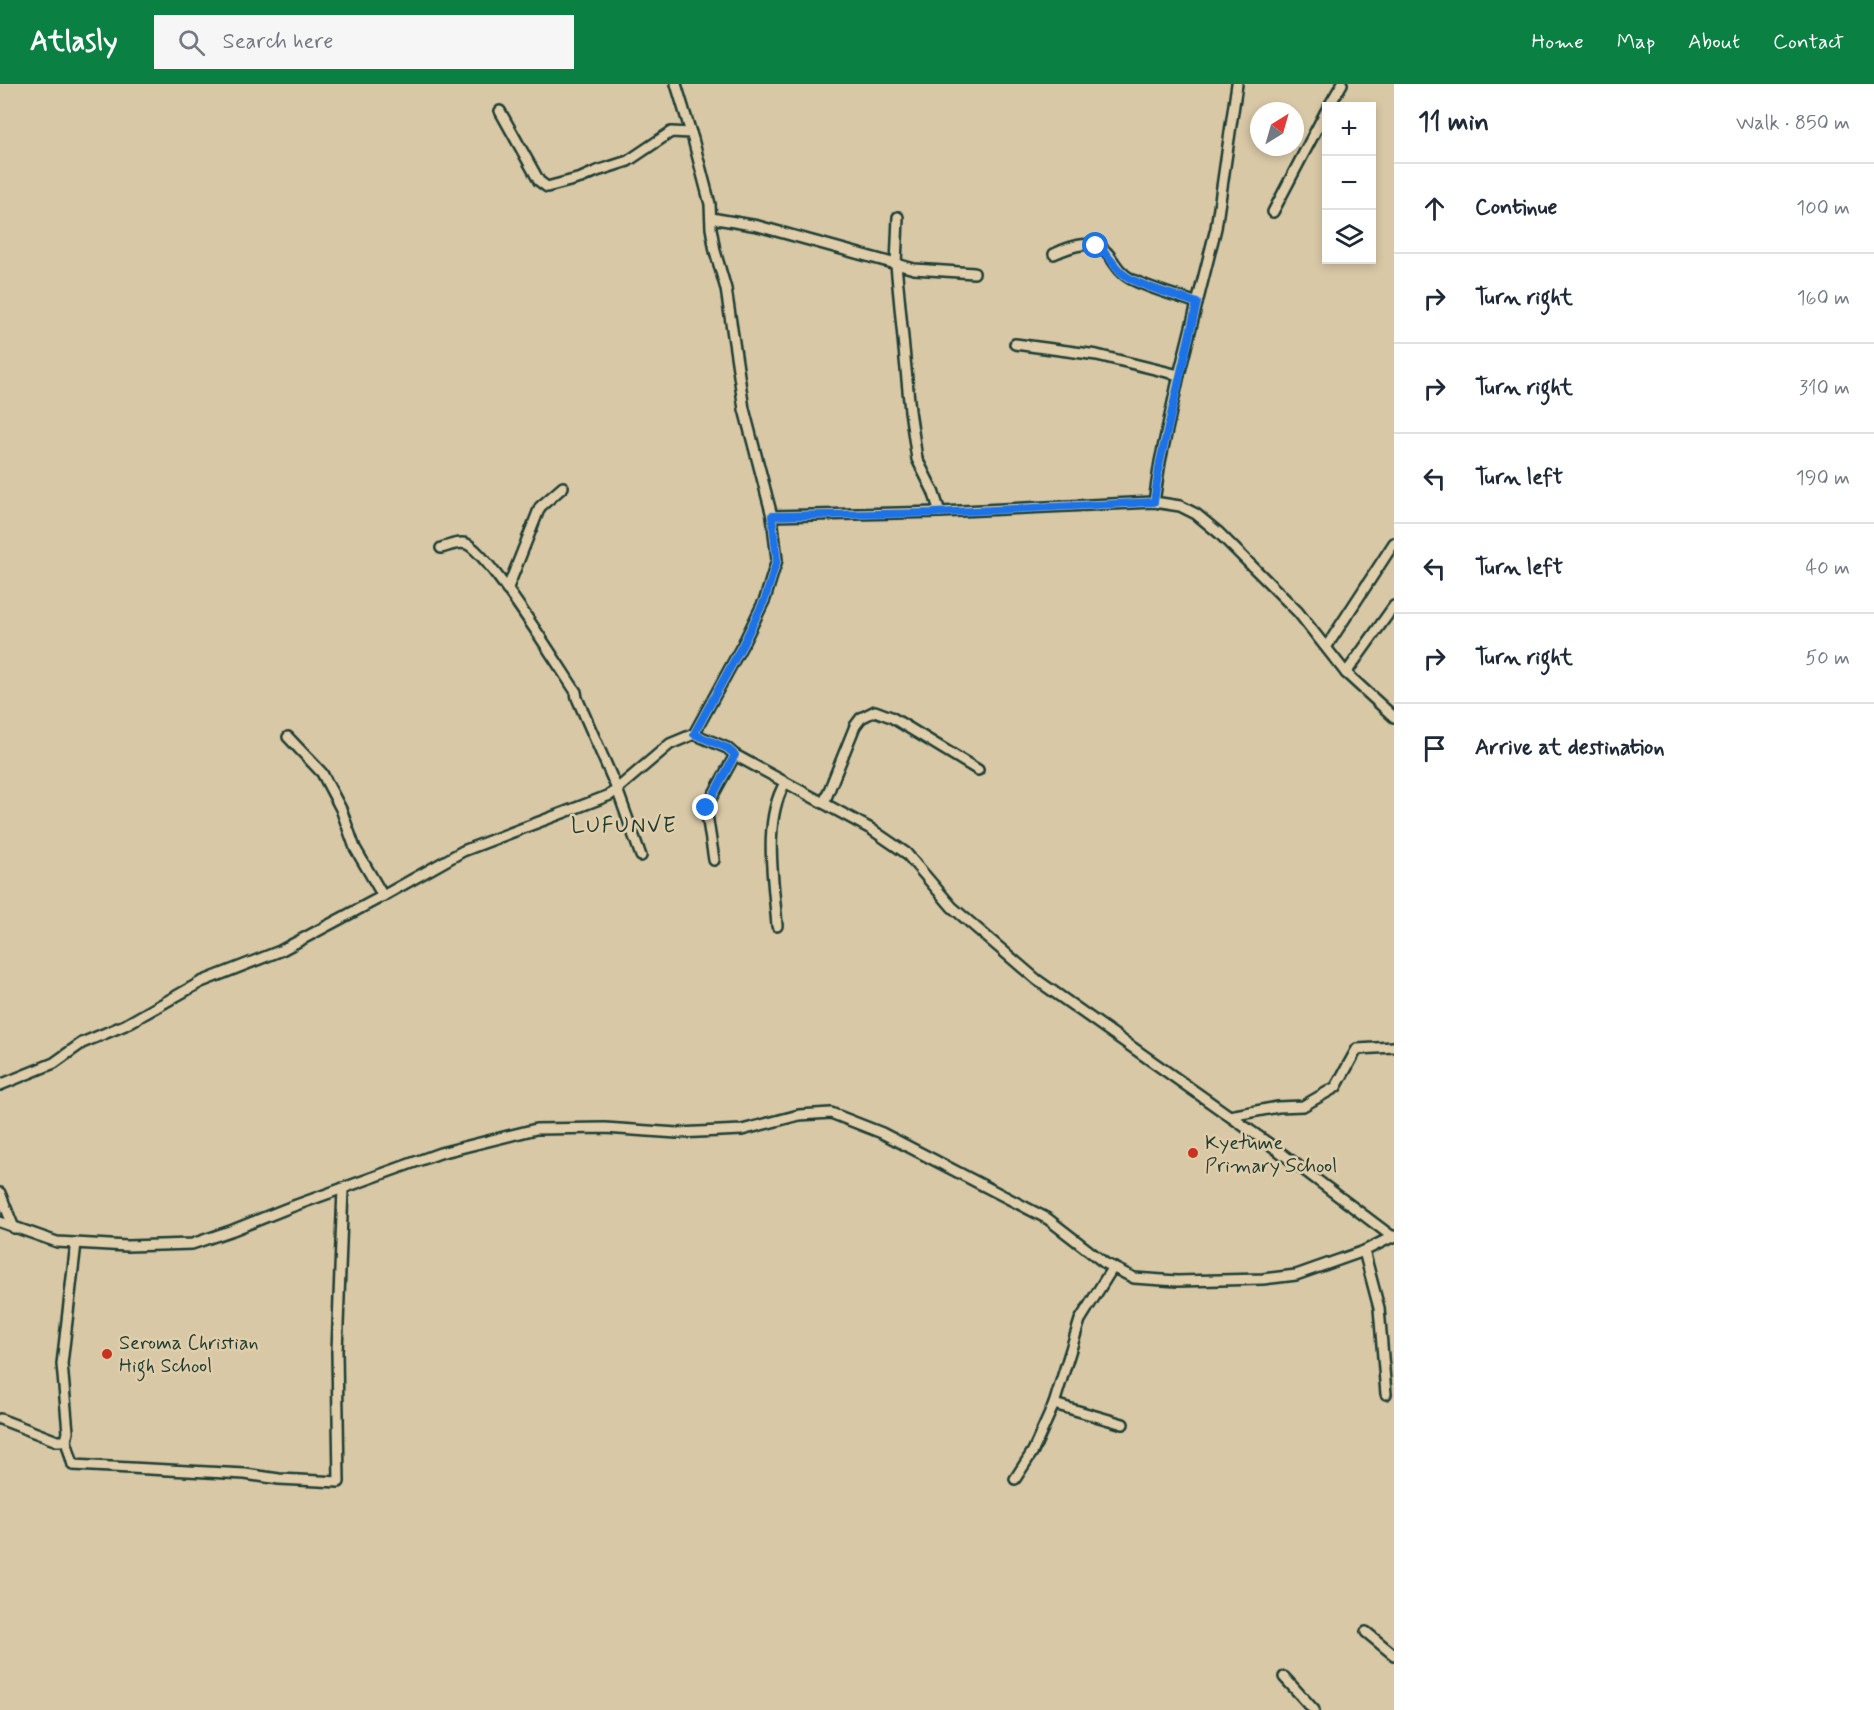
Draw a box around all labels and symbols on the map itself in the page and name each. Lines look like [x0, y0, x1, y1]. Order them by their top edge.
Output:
north arrow [1250, 102, 1304, 156]
route start [1082, 232, 1108, 258]
route end [692, 794, 718, 820]
district label: LUFUNVE [571, 812, 677, 840]
place label: Kyetume Primary School [1205, 1130, 1337, 1180]
marker: Kyetume Primary School [1186, 1146, 1200, 1160]
place label: Seroma Christian High School [119, 1330, 259, 1382]
marker: Seroma Christian High School [100, 1347, 114, 1361]

